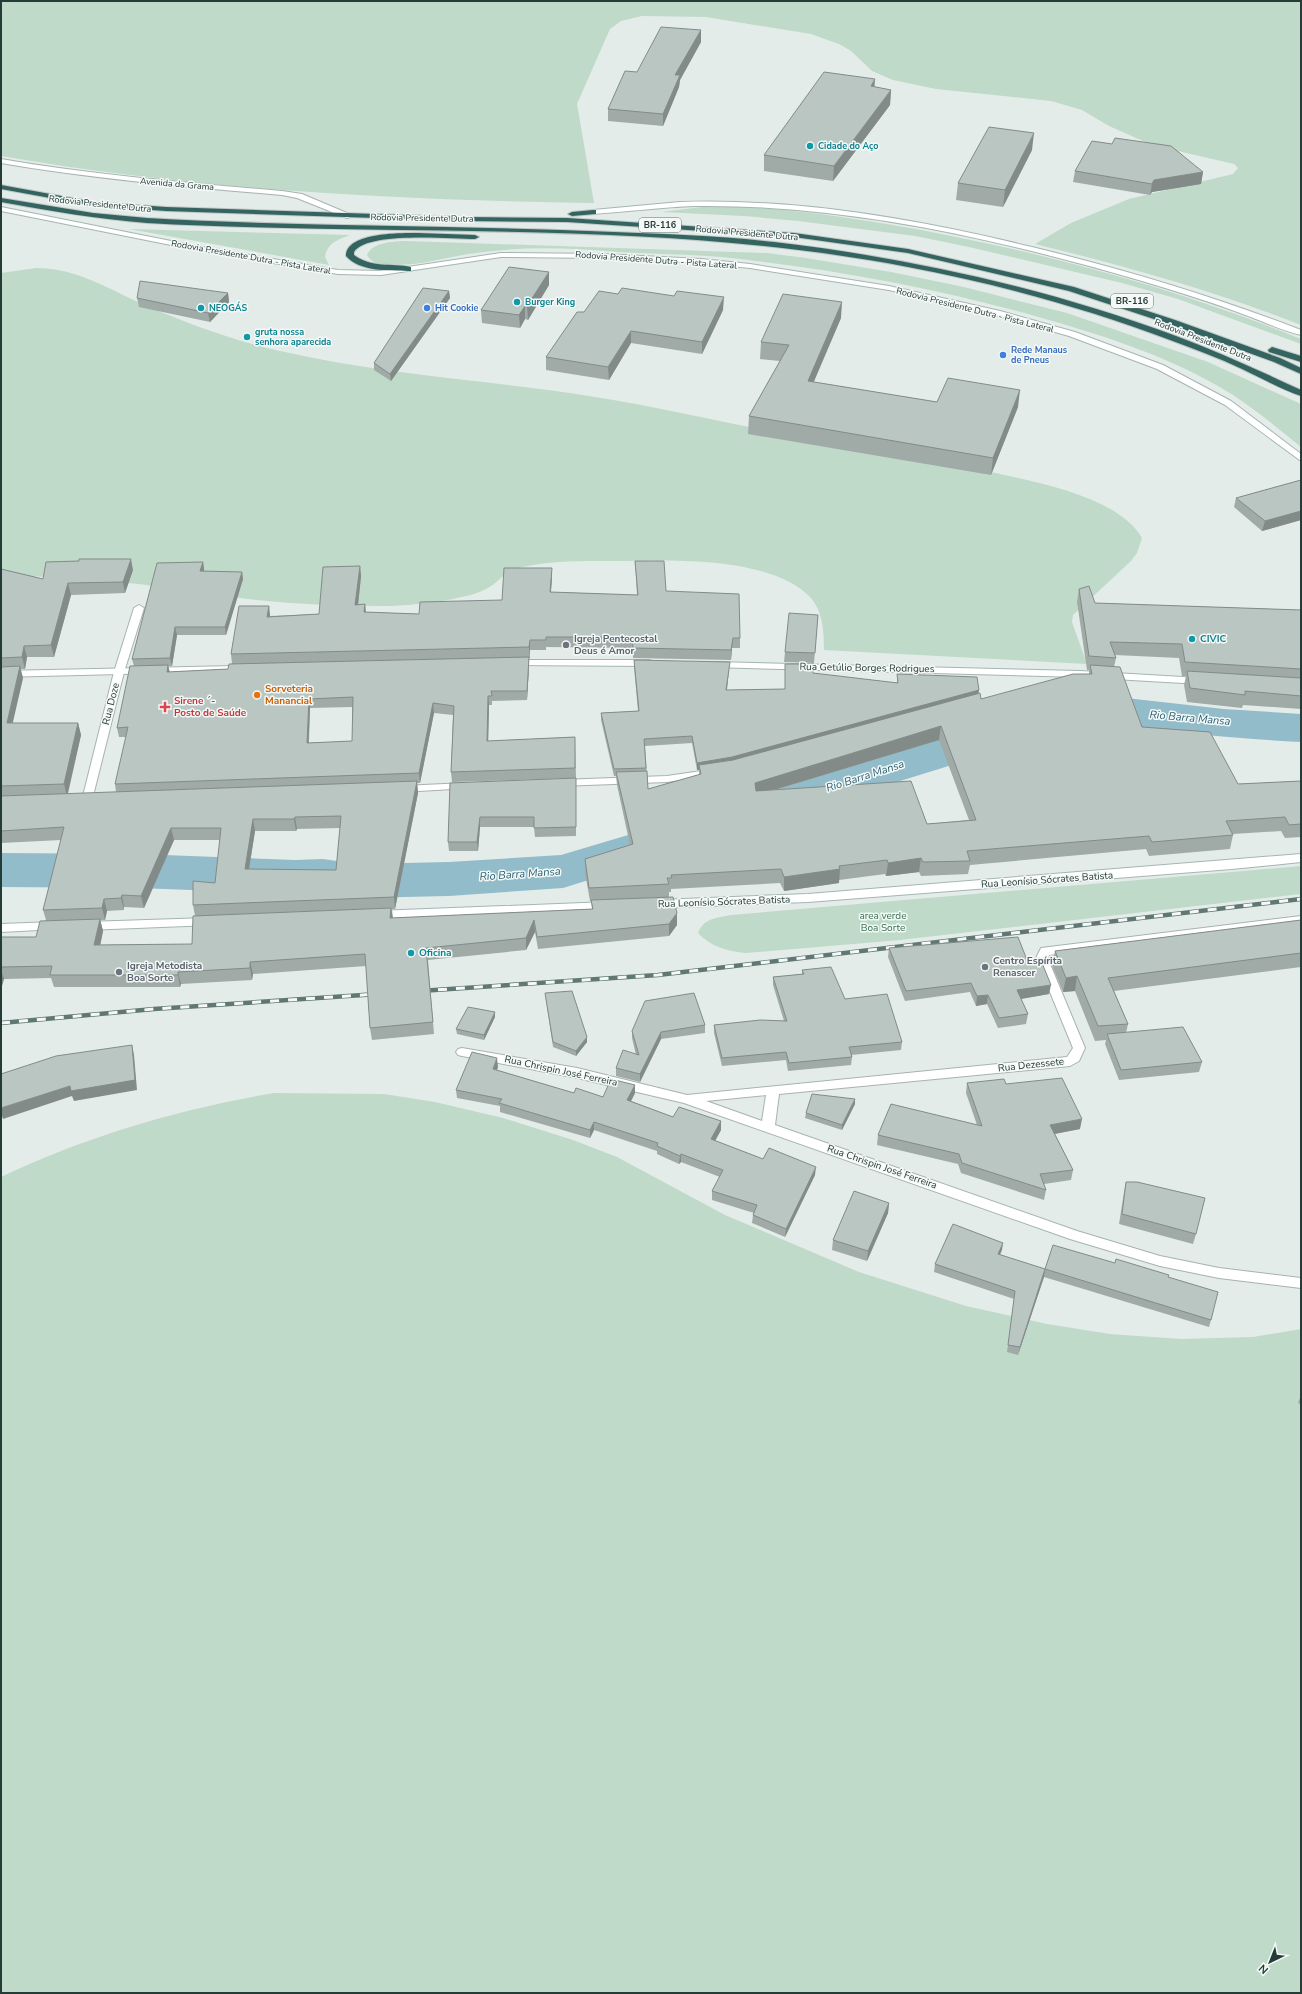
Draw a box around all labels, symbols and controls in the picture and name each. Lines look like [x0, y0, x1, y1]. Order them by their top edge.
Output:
place label: Cidade do Aço [818, 140, 878, 152]
marker: Cidade do Aço [805, 141, 815, 151]
street label: Avenida da Grama [139, 175, 215, 193]
street label: Rodovia Presidente Dutra [48, 193, 152, 215]
street label: Rodovia Presidente Dutra [370, 211, 474, 225]
road number: BR-116 [639, 218, 681, 232]
street label: Rodovia Presidente Dutra [695, 223, 799, 243]
street label: Rodovia Presidente Dutra - Pista Lateral [170, 237, 332, 277]
street label: Rodovia Presidente Dutra - Pista Lateral [575, 248, 738, 272]
street label: Rodovia Presidente Dutra - Pista Lateral [895, 285, 1055, 335]
road number: BR-116 [1111, 294, 1153, 308]
place label: Burger King [525, 296, 575, 308]
marker: Burger King [512, 297, 522, 307]
place label: NEOGÁS [209, 301, 247, 314]
place label: Hit Cookie [435, 302, 478, 314]
marker: NEOGÁS [196, 303, 206, 313]
marker: Hit Cookie [422, 303, 432, 313]
street label: Rodovia Presidente Dutra [1153, 316, 1253, 364]
place label: gruta nossa senhora aparecida [255, 326, 331, 348]
marker: gruta nossa senhora aparecida [242, 332, 252, 342]
place label: Rede Manaus de Pneus [1011, 344, 1068, 366]
marker: Rede Manaus de Pneus [998, 350, 1008, 360]
place label: Igreja Pentecostal Deus é Amor [574, 632, 658, 658]
place label: CIVIC [1200, 632, 1227, 646]
marker: CIVIC [1187, 634, 1197, 644]
marker: Igreja Pentecostal Deus é Amor [561, 640, 571, 650]
street label: Rua Getúlio Borges Rodrigues [799, 660, 935, 676]
street label: Rua Doze [99, 681, 123, 727]
place label: Sorveteria Manancial [265, 682, 313, 708]
marker: Sorveteria Manancial [252, 690, 262, 700]
place label: Sirene ´- Posto de Saúde [174, 694, 247, 720]
marker: Sirene ´- Posto de Saúde [159, 701, 171, 713]
water label: Rio Barra Mansa [1149, 707, 1231, 729]
water label: Rio Barra Mansa [824, 756, 906, 796]
water label: Rio Barra Mansa [479, 864, 561, 884]
street label: Rua Leonísio Sócrates Batista [980, 868, 1114, 892]
street label: Rua Leonísio Sócrates Batista [658, 893, 790, 911]
park label: area verde Boa Sorte [859, 909, 907, 935]
place label: Oficina [419, 946, 452, 960]
marker: Oficina [406, 948, 416, 958]
place label: Centro Espírita Renascer [993, 954, 1062, 980]
place label: Igreja Metodista Boa Sorte [127, 959, 202, 985]
marker: Centro Espírita Renascer [980, 962, 990, 972]
marker: Igreja Metodista Boa Sorte [114, 967, 124, 977]
street label: Rua Chrispin José Ferreira [503, 1052, 619, 1090]
street label: Rua Dezessete [997, 1055, 1065, 1075]
street label: Rua Chrispin José Ferreira [825, 1142, 939, 1192]
north arrow [1250, 1942, 1290, 1982]
text: N [1255, 1961, 1272, 1977]

